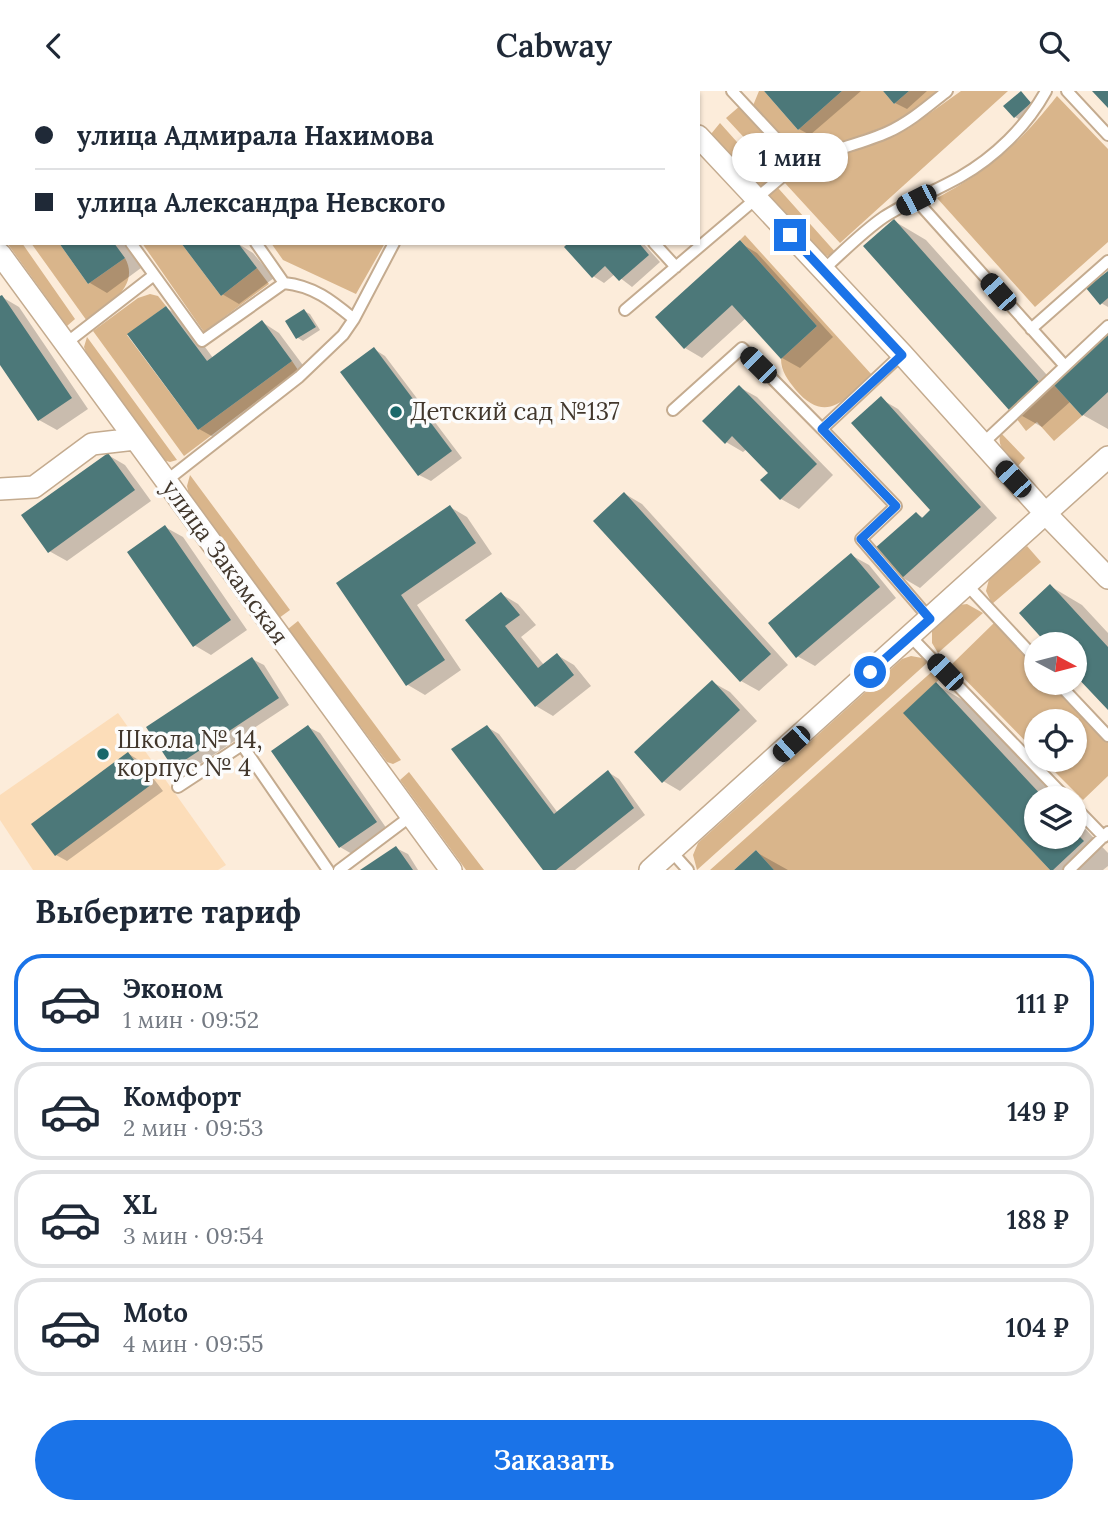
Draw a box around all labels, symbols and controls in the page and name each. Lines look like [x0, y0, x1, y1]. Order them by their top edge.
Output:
text: Cabway [496, 25, 612, 66]
icon: back [35, 27, 73, 65]
icon: search [1035, 27, 1073, 65]
text: улица Адмирала Нахимова [77, 119, 434, 152]
callout: 1 мин [732, 134, 848, 183]
text: 1 мин [759, 143, 821, 172]
car [893, 181, 940, 219]
text: улица Александра Невского [77, 186, 446, 219]
route end [774, 219, 806, 251]
car [977, 269, 1020, 315]
car [736, 343, 781, 387]
place label: Детский сад №137 [410, 396, 620, 427]
marker: Детский сад №137 [388, 404, 404, 420]
car [991, 456, 1036, 502]
street label: улица Закамская [155, 473, 296, 650]
north arrow [1024, 632, 1087, 695]
map controls [1024, 632, 1087, 849]
car [923, 650, 968, 694]
route start [854, 656, 886, 688]
button: locate [1024, 709, 1087, 772]
car [769, 722, 814, 766]
place label: Школа № 14, корпус № 4 [117, 724, 263, 783]
marker: Школа № 14, корпус № 4 [95, 746, 111, 762]
button: layers [1024, 786, 1087, 849]
text: Выберите тариф [35, 891, 301, 932]
icon: car [39, 972, 102, 1035]
text: Эконом [123, 972, 223, 1005]
text: 111 ₽ [1016, 987, 1069, 1020]
text: 1 мин · 09:52 [123, 1005, 259, 1034]
icon: car [39, 1080, 102, 1143]
text: Комфорт [123, 1080, 241, 1113]
text: 149 ₽ [1007, 1095, 1069, 1128]
text: 2 мин · 09:53 [123, 1113, 264, 1142]
icon: car [39, 1188, 102, 1251]
text: XL [123, 1188, 157, 1221]
text: 188 ₽ [1007, 1203, 1069, 1236]
text: 3 мин · 09:54 [123, 1221, 264, 1250]
icon: car [39, 1296, 102, 1359]
text: Moto [123, 1296, 188, 1329]
text: 104 ₽ [1006, 1311, 1069, 1344]
text: 4 мин · 09:55 [123, 1329, 263, 1358]
button: Заказать [35, 1420, 1073, 1500]

